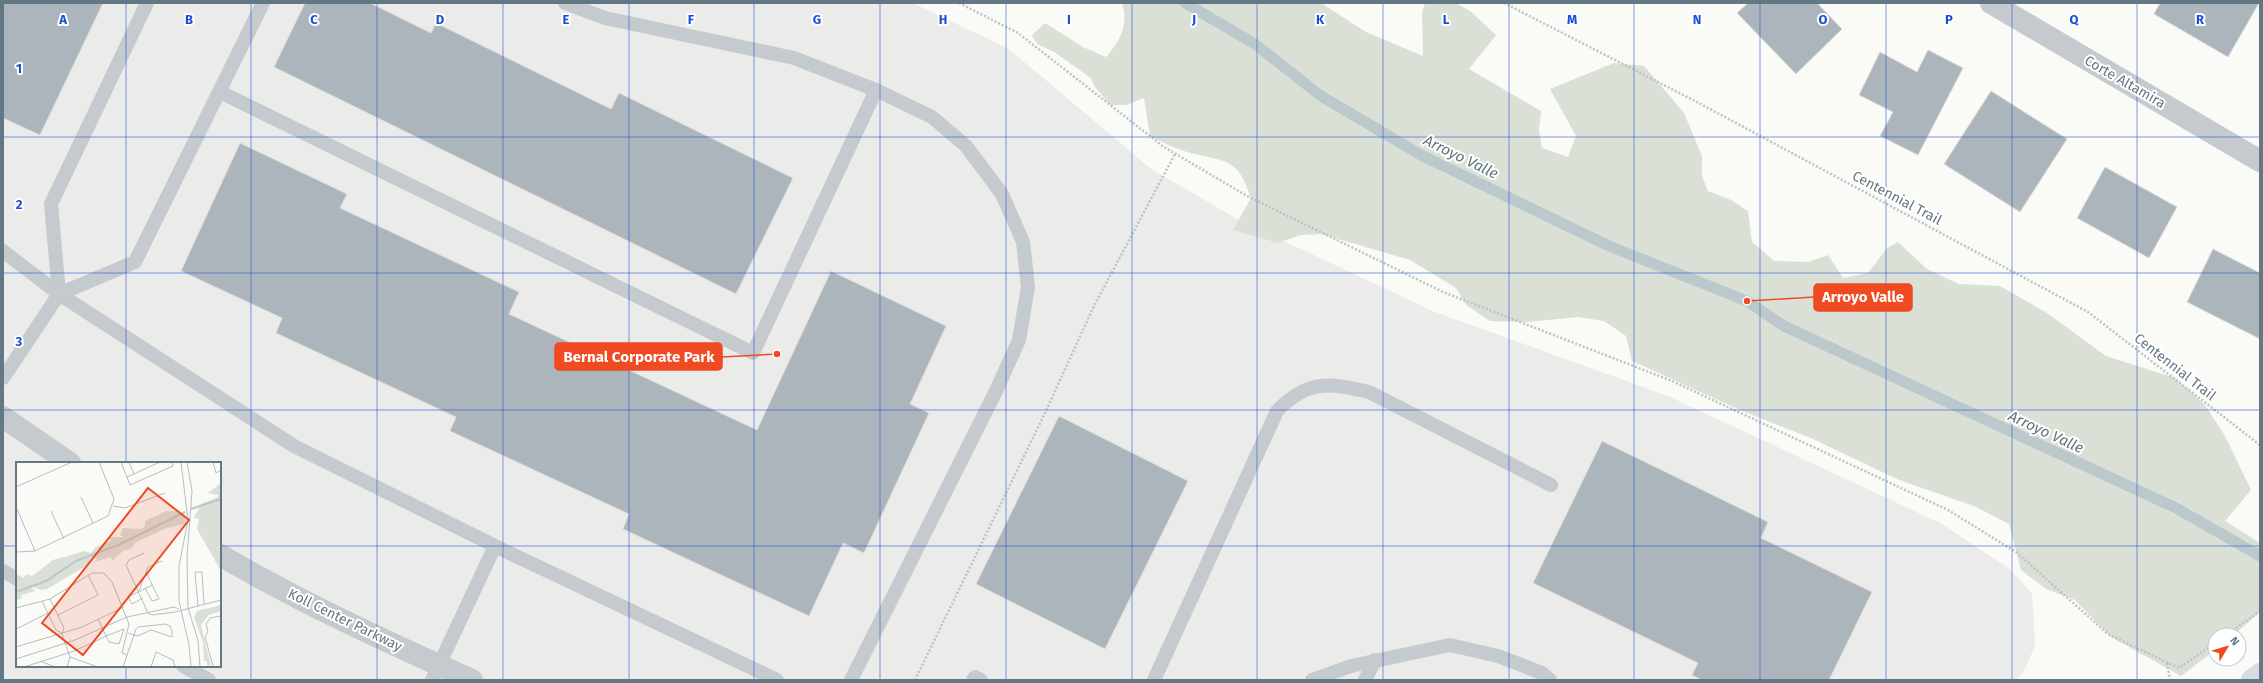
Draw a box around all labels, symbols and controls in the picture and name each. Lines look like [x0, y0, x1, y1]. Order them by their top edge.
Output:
text: A [58, 12, 67, 27]
text: B [185, 12, 193, 27]
text: C [310, 12, 318, 27]
text: D [436, 12, 445, 27]
text: E [563, 12, 570, 27]
text: F [688, 12, 695, 27]
text: G [813, 12, 821, 27]
text: H [939, 12, 947, 27]
text: I [1067, 12, 1071, 27]
text: J [1191, 12, 1196, 27]
text: K [1316, 12, 1325, 27]
text: L [1443, 12, 1450, 27]
text: M [1567, 12, 1577, 27]
text: N [1693, 12, 1701, 27]
text: O [1819, 12, 1828, 27]
text: P [1945, 12, 1953, 27]
text: Q [2070, 12, 2080, 27]
text: R [2196, 12, 2205, 27]
street label: Corte Altamira [2082, 52, 2168, 112]
text: 1 [16, 61, 22, 76]
water label: Arroyo Valle [1420, 131, 1501, 183]
street label: Centennial Trail [1849, 167, 1945, 229]
text: 2 [16, 197, 23, 212]
callout: Arroyo Valle [1814, 284, 1912, 311]
text: Arroyo Valle [1821, 288, 1904, 306]
street label: Centennial Trail [2131, 330, 2219, 404]
text: 3 [15, 334, 23, 349]
callout: Bernal Corporate Park [555, 343, 722, 370]
text: Bernal Corporate Park [564, 348, 715, 366]
water label: Arroyo Valle [2005, 406, 2087, 457]
inset map [16, 462, 221, 667]
street label: Koll Center Parkway [285, 585, 405, 655]
north arrow [2207, 627, 2247, 667]
text: N [2227, 634, 2242, 648]

